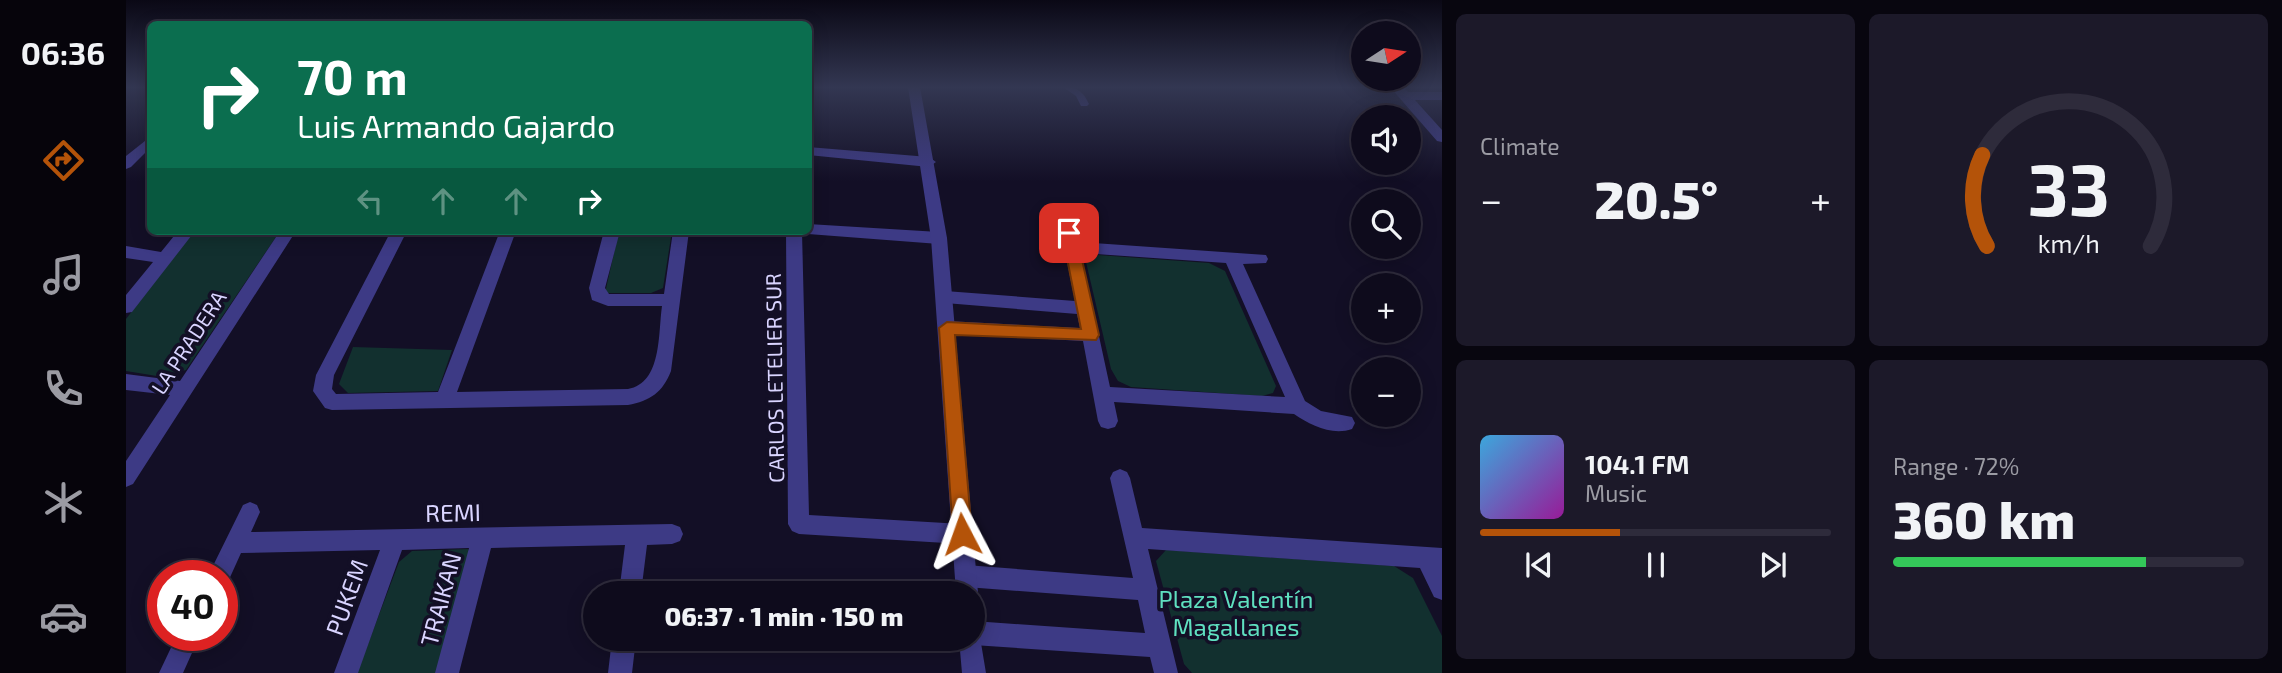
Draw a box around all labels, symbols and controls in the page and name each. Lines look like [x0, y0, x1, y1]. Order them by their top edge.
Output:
north arrow [1351, 21, 1421, 91]
map controls [1351, 21, 1421, 427]
text: 06:36 [21, 33, 105, 71]
text: 70 m [297, 46, 408, 105]
icon: right [182, 49, 273, 140]
button: sound [1351, 105, 1421, 175]
text: Luis Armando Gajardo [297, 106, 615, 144]
text: Climate [1480, 132, 1560, 160]
icon: directions [39, 136, 88, 185]
text: 33 [2027, 143, 2110, 231]
text: 20.5° [1594, 167, 1718, 229]
text: − [1480, 176, 1502, 222]
text: + [1810, 176, 1831, 222]
icon: left [351, 182, 389, 220]
icon: ahead [424, 182, 462, 220]
icon: ahead [497, 182, 535, 220]
icon: right [570, 182, 608, 220]
button: search [1351, 189, 1421, 259]
pin [1039, 203, 1099, 263]
icon: arrive [1050, 214, 1088, 252]
text: km/h [2037, 228, 2100, 258]
icon: music [39, 250, 88, 299]
street label: CARLOS LETELIER SUR [760, 273, 788, 483]
button: + [1351, 273, 1421, 343]
street label: LA PRADERA [145, 286, 231, 398]
button: − [1351, 357, 1421, 427]
icon: phone [39, 364, 88, 413]
text: 104.1 FM [1585, 448, 1690, 479]
text: Range · 72% [1893, 452, 2019, 480]
icon: climate [39, 478, 88, 527]
text: Music [1585, 479, 1647, 507]
text: 360 km [1893, 487, 2075, 549]
street label: REMI [425, 497, 481, 527]
position arrow [925, 497, 999, 571]
icon: previous [1520, 546, 1558, 584]
icon: pause [1637, 546, 1675, 584]
icon: next [1754, 546, 1792, 584]
street label: TRAIKAN [414, 549, 466, 649]
street label: PUKEM [319, 555, 373, 639]
speed limit sign: 40 [147, 560, 238, 651]
park label: Plaza Valentín Magallanes [1159, 584, 1313, 641]
icon: car [39, 592, 88, 641]
text: 06:37 · 1 min · 150 m [664, 600, 904, 631]

